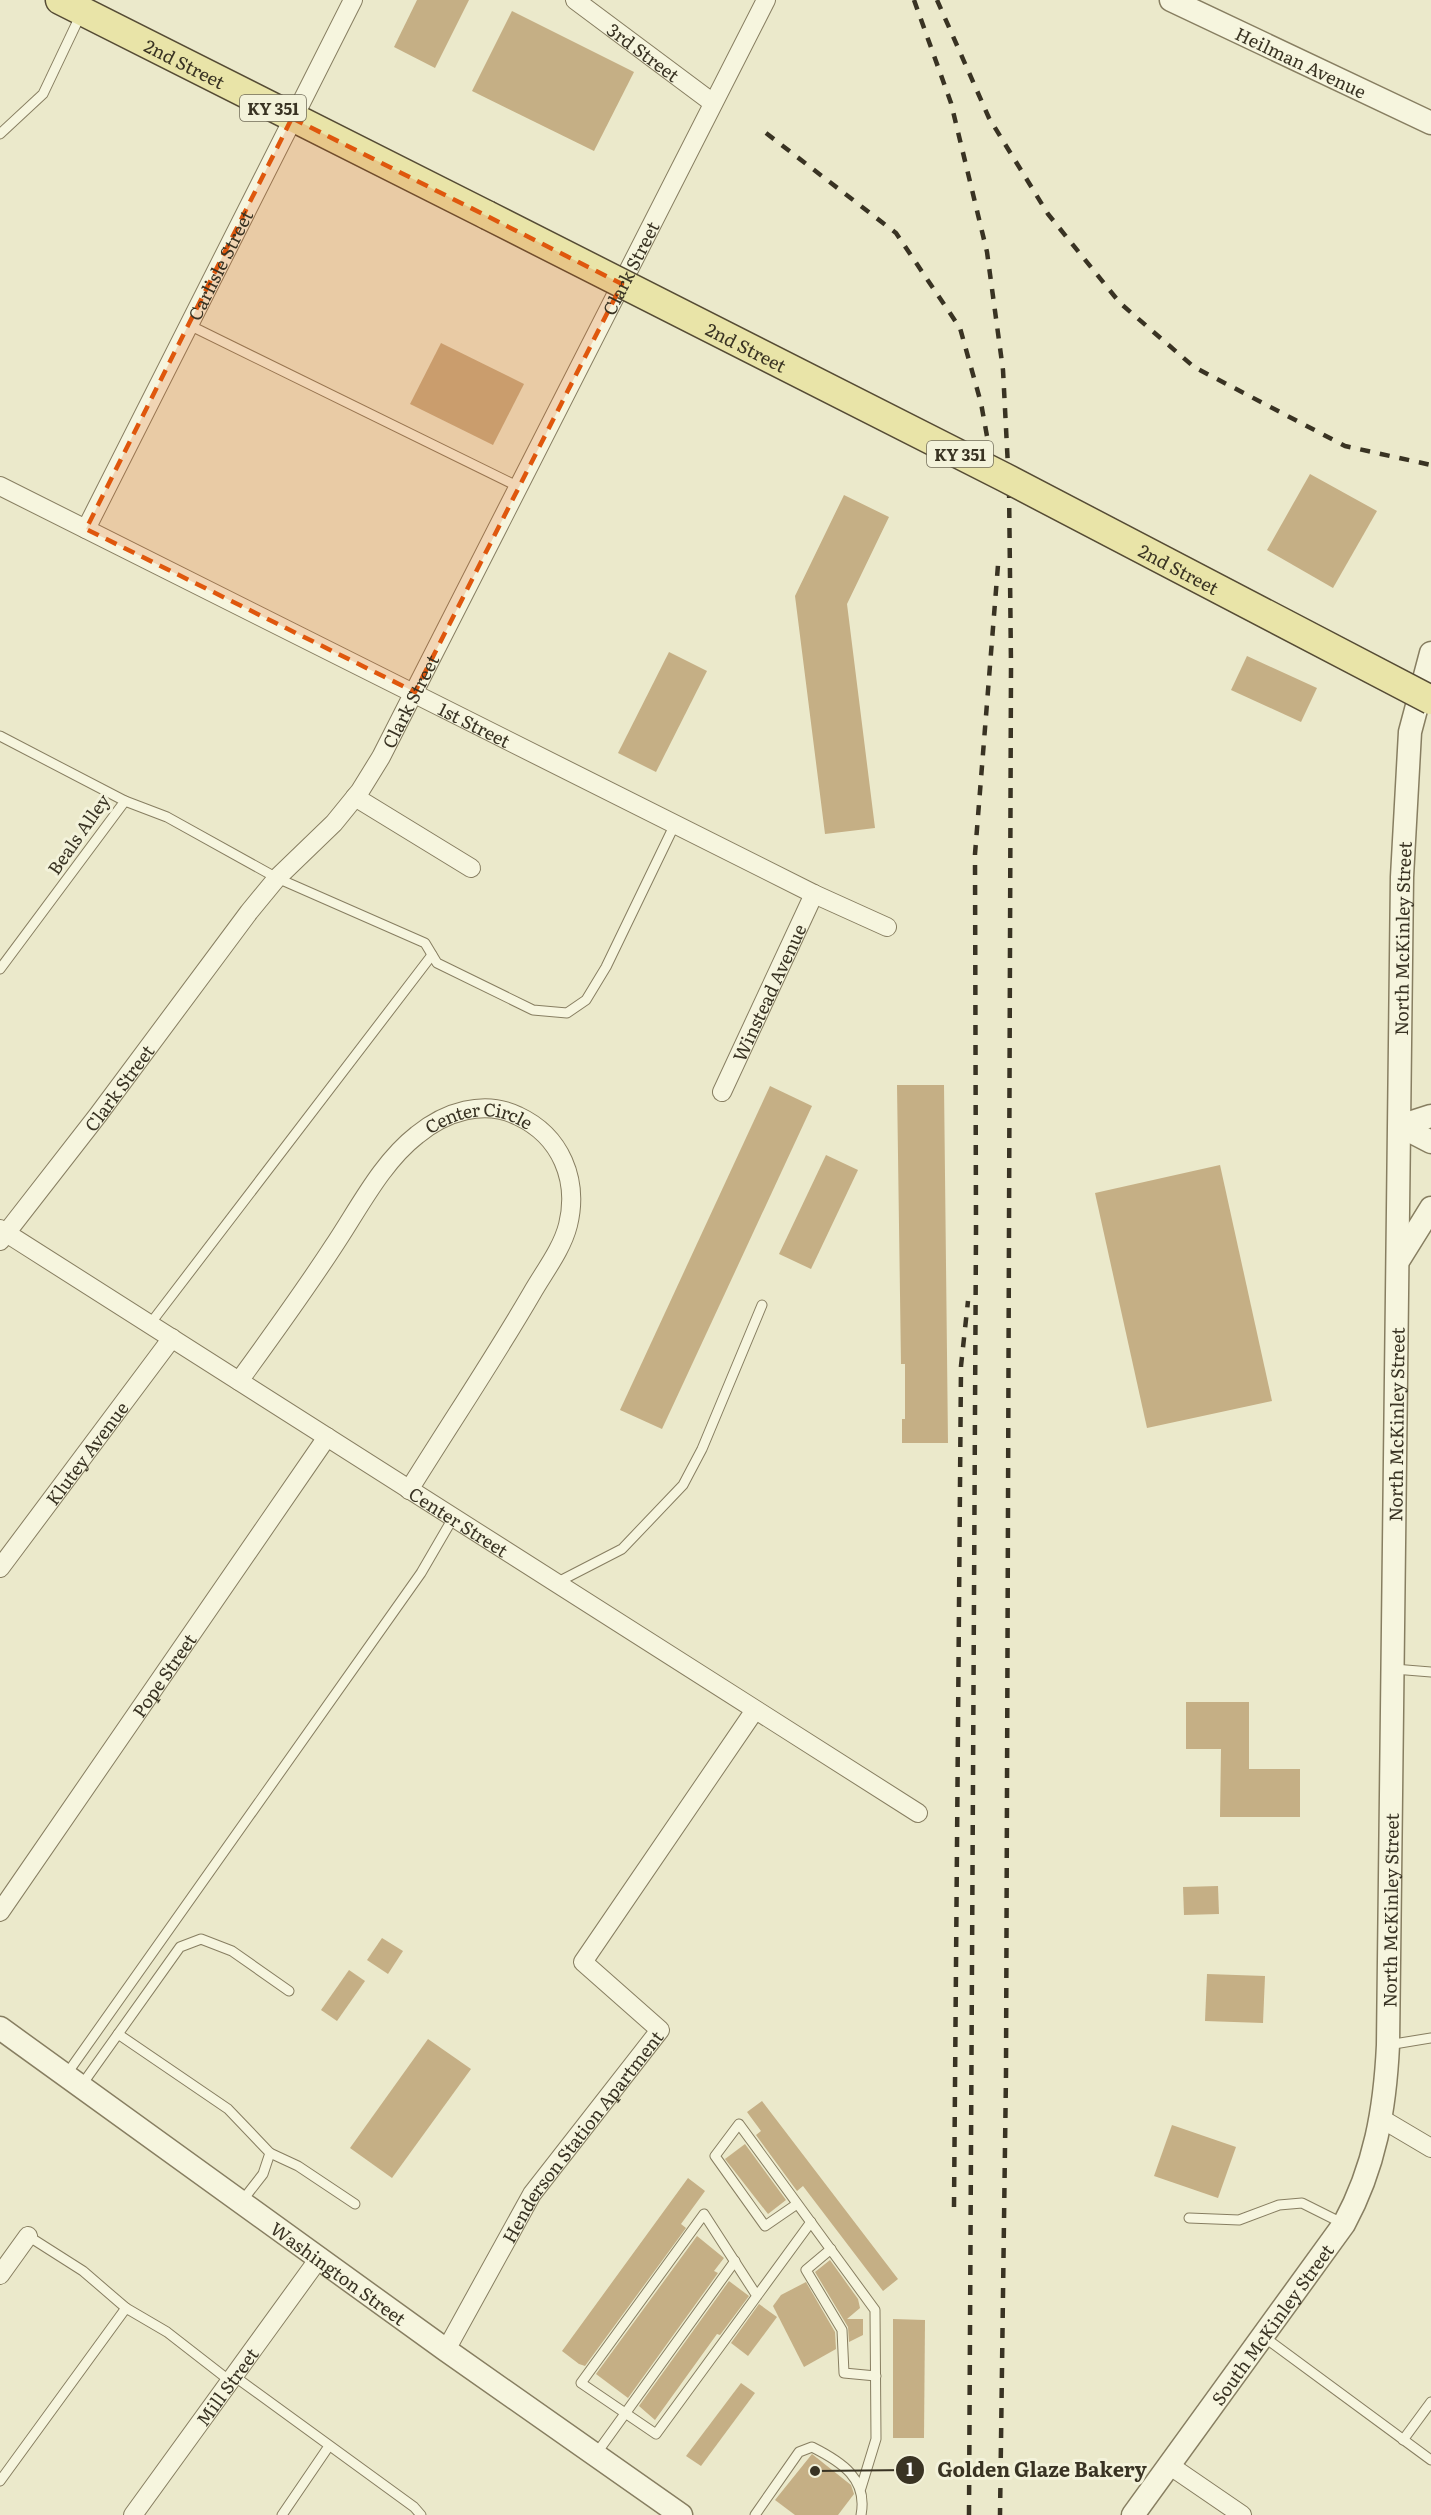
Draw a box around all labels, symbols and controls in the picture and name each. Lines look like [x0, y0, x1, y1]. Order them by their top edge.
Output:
street label: 3rd Street [602, 15, 686, 88]
street label: Heilman Avenue [1231, 19, 1371, 104]
street label: 2nd Street [140, 31, 231, 95]
road number: KY 351 [240, 95, 306, 121]
street label: Carlisle Street [180, 204, 259, 325]
street label: Clark Street [595, 215, 665, 319]
street label: 2nd Street [702, 315, 792, 379]
road number: KY 351 [927, 441, 993, 467]
street label: 2nd Street [1134, 536, 1224, 601]
street label: Clark Street [374, 649, 445, 753]
street label: 1st Street [434, 694, 516, 754]
street label: Beals Alley [40, 788, 116, 880]
street label: North McKinley Street [1387, 840, 1417, 1036]
street label: Winstead Avenue [725, 919, 812, 1066]
street label: Clark Street [77, 1038, 160, 1137]
street label: Center Circle [419, 1095, 538, 1140]
street label: North McKinley Street [1381, 1326, 1410, 1522]
street label: Klutey Avenue [38, 1395, 134, 1510]
street label: Center Street [404, 1479, 515, 1563]
street label: Pope Street [125, 1627, 202, 1722]
street label: North McKinley Street [1375, 1812, 1404, 2008]
street label: Henderson Station Apartment [494, 2023, 669, 2247]
street label: Washington Street [265, 2214, 413, 2331]
street label: South McKinley Street [1204, 2237, 1340, 2410]
street label: Mill Street [189, 2341, 264, 2431]
callout: Golden Glaze Bakery [895, 2451, 1159, 2489]
text: Golden Glaze Bakery [937, 2453, 1148, 2483]
text: 1 [906, 2455, 914, 2482]

